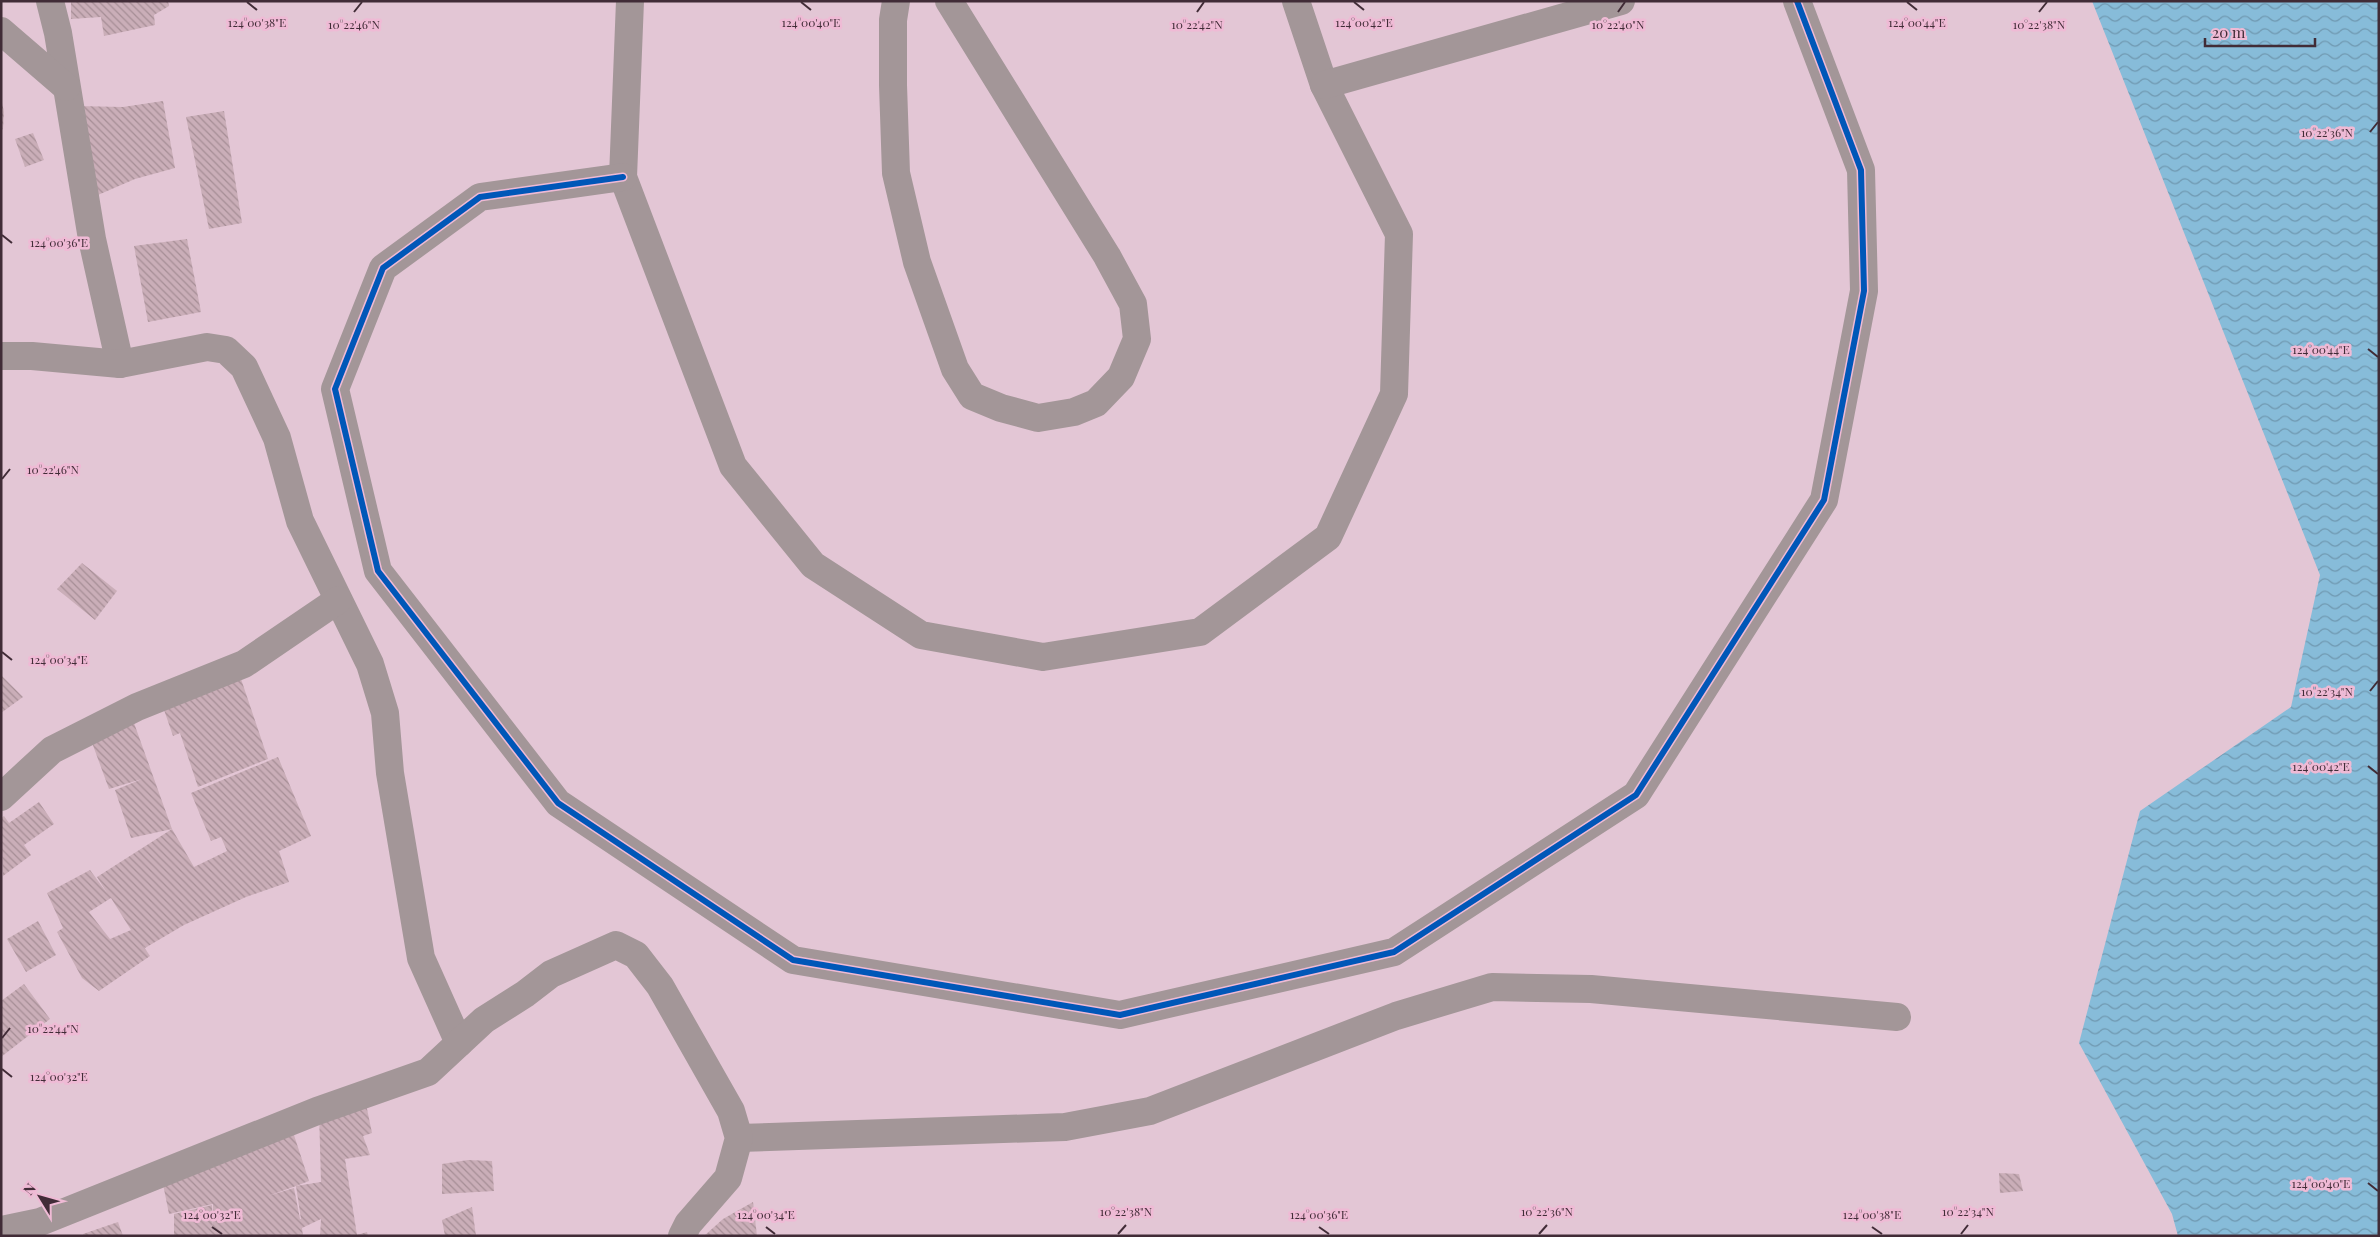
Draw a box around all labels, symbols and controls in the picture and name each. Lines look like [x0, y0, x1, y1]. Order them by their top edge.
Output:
text: 124°00'38"E [228, 14, 286, 30]
text: 124°00'40"E [782, 14, 840, 30]
text: 124°00'42"E [1335, 14, 1393, 30]
text: 124°00'44"E [1888, 14, 1946, 30]
scale bar [2205, 15, 2315, 47]
text: 10°22'46"N [328, 16, 380, 32]
text: 10°22'42"N [1171, 16, 1223, 32]
text: 10°22'40"N [1592, 16, 1645, 32]
text: 10°22'38"N [2013, 16, 2066, 32]
text: 20 m [2212, 22, 2246, 42]
text: 10°22'36"N [2301, 124, 2354, 140]
text: 124°00'36"E [30, 234, 88, 250]
text: 124°00'44"E [2292, 341, 2350, 357]
text: 10°22'46"N [27, 461, 79, 477]
text: 124°00'34"E [30, 651, 88, 667]
text: 10°22'34"N [2301, 683, 2353, 699]
text: 124°00'42"E [2292, 758, 2350, 774]
text: 10°22'44"N [27, 1020, 79, 1036]
text: 124°00'32"E [30, 1068, 88, 1084]
north arrow [15, 1172, 65, 1222]
text: 124°00'40"E [2292, 1175, 2350, 1191]
text: N [19, 1179, 40, 1199]
text: 10°22'38"N [1100, 1203, 1153, 1219]
text: 10°22'36"N [1521, 1203, 1574, 1219]
text: 10°22'34"N [1942, 1203, 1994, 1219]
text: 124°00'32"E [183, 1206, 241, 1222]
text: 124°00'34"E [737, 1206, 795, 1222]
text: 124°00'36"E [1290, 1206, 1348, 1222]
text: 124°00'38"E [1843, 1206, 1901, 1222]

